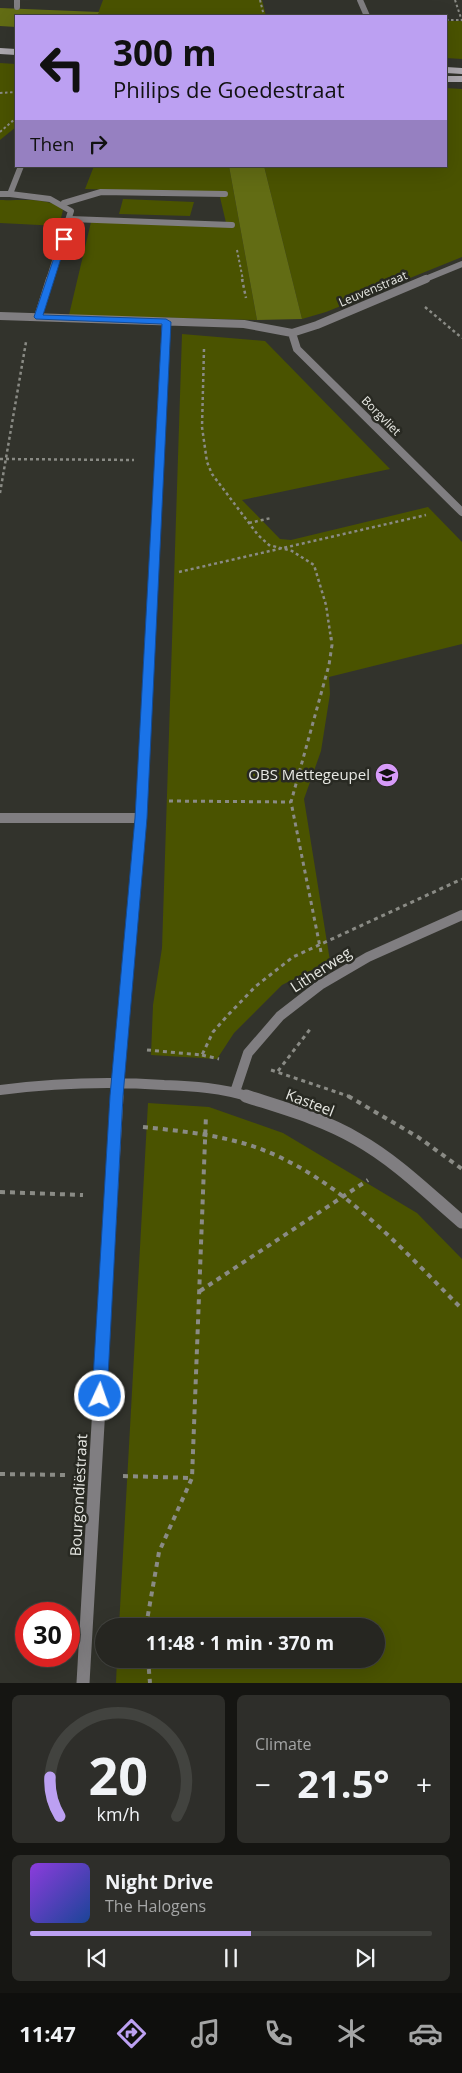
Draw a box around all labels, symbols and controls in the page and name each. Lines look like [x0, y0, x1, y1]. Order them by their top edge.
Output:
text: 300 m [113, 29, 217, 76]
icon: left [30, 35, 95, 100]
text: Philips de Goedestraat [113, 74, 345, 104]
icon: right [84, 130, 112, 158]
text: Then [30, 131, 74, 157]
pin [43, 218, 85, 260]
icon: arrive [50, 225, 78, 253]
street label: Leuvenstraat [336, 266, 410, 311]
street label: Borgvliet [358, 392, 405, 439]
school or university icon: OBS Mettegeupel [374, 762, 400, 788]
place label: OBS Mettegeupel [248, 764, 370, 784]
street label: Litherweg [286, 942, 355, 996]
street label: Kasteel [283, 1084, 338, 1120]
position arrow [73, 1369, 125, 1421]
street label: Bourgondiëstraat [65, 1433, 91, 1557]
speed limit sign: 30 [15, 1602, 80, 1667]
text: 11:48 · 1 min · 370 m [146, 1630, 334, 1656]
text: Climate [255, 1733, 312, 1755]
text: 20 [89, 1739, 148, 1810]
text: 21.5° [297, 1757, 390, 1809]
text: − [255, 1765, 271, 1803]
text: + [416, 1765, 432, 1803]
text: km/h [97, 1802, 140, 1826]
text: Night Drive [105, 1869, 213, 1895]
text: The Halogens [105, 1895, 206, 1917]
icon: previous [83, 1944, 111, 1972]
icon: pause [217, 1944, 245, 1972]
icon: next [351, 1944, 379, 1972]
icon: directions [114, 2016, 149, 2051]
icon: music [188, 2016, 223, 2051]
icon: phone [261, 2016, 296, 2051]
icon: climate [334, 2016, 369, 2051]
icon: car [408, 2016, 443, 2051]
text: 11:47 [19, 2018, 76, 2048]

